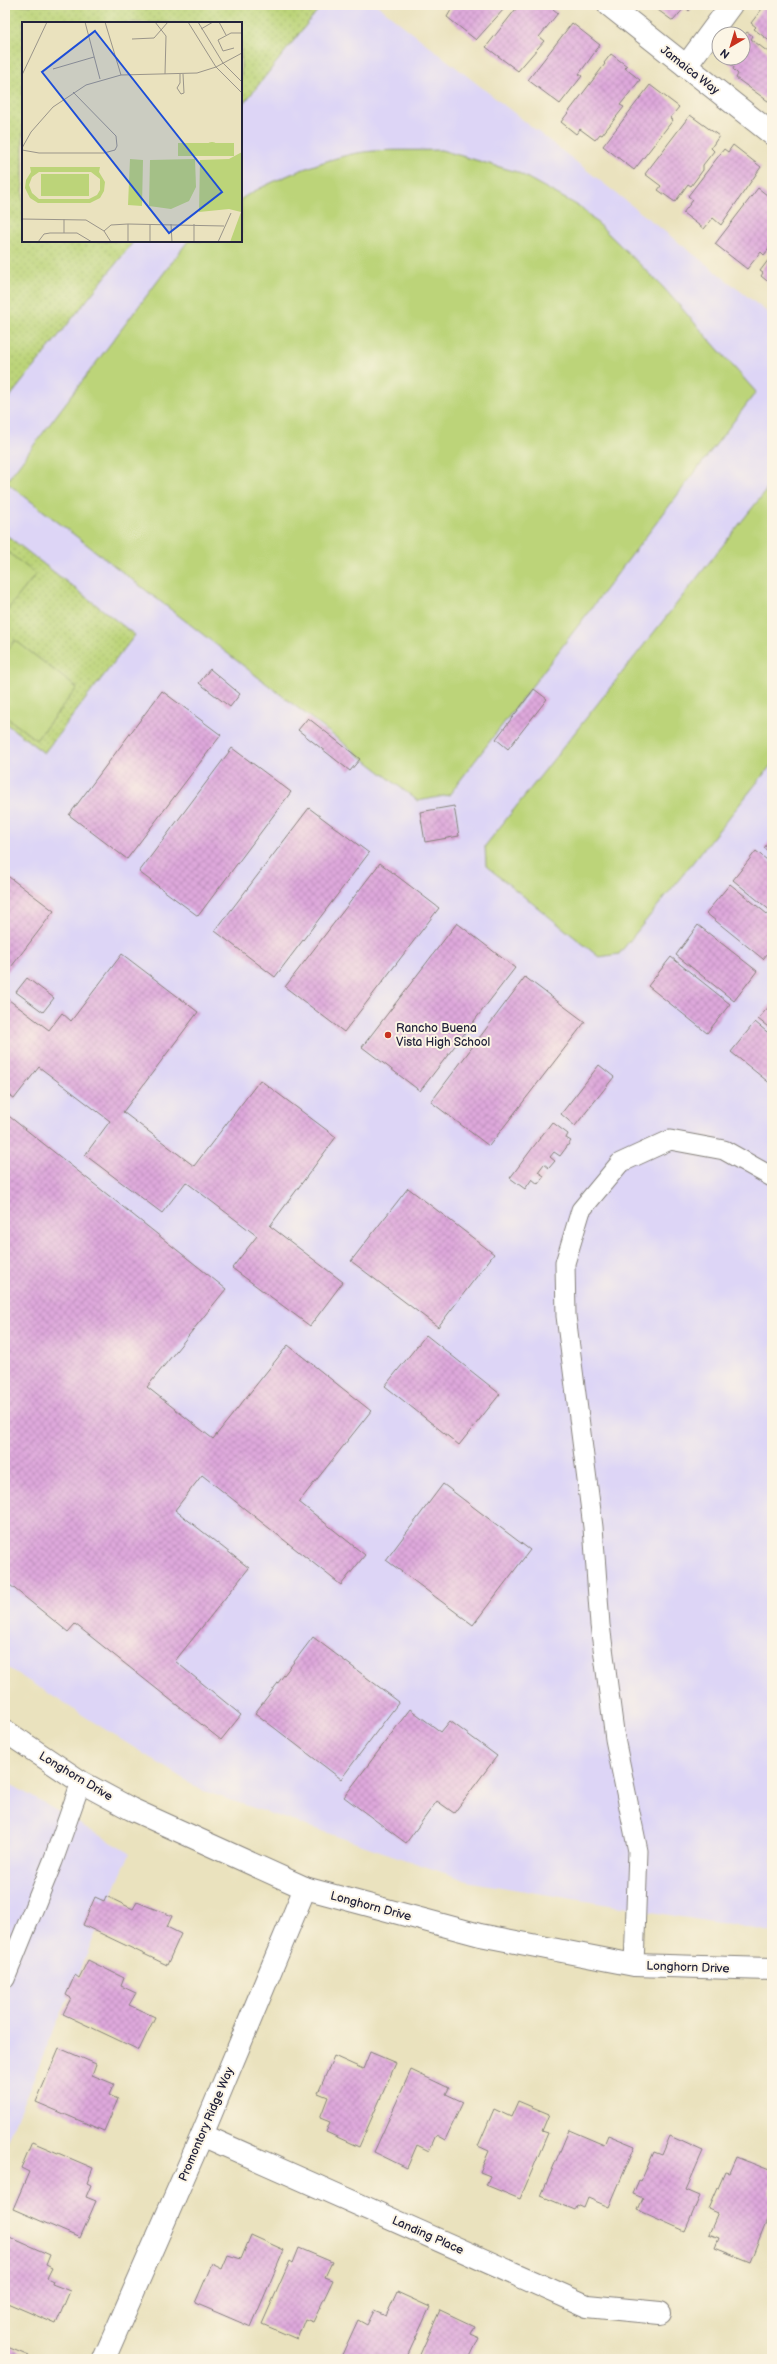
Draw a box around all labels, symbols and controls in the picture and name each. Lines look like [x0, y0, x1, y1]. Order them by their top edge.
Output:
inset map [22, 22, 242, 242]
north arrow [711, 26, 751, 66]
street label: Jamaica Way [657, 43, 723, 98]
text: N [718, 46, 732, 61]
place label: Rancho Buena Vista High School [396, 1021, 490, 1050]
marker: Rancho Buena Vista High School [383, 1030, 393, 1040]
street label: Longhorn Drive [36, 1749, 115, 1804]
street label: Longhorn Drive [329, 1888, 413, 1924]
street label: Longhorn Drive [646, 1959, 730, 1976]
street label: Promontory Ridge Way [176, 2064, 238, 2183]
street label: Landing Place [390, 2213, 466, 2258]

